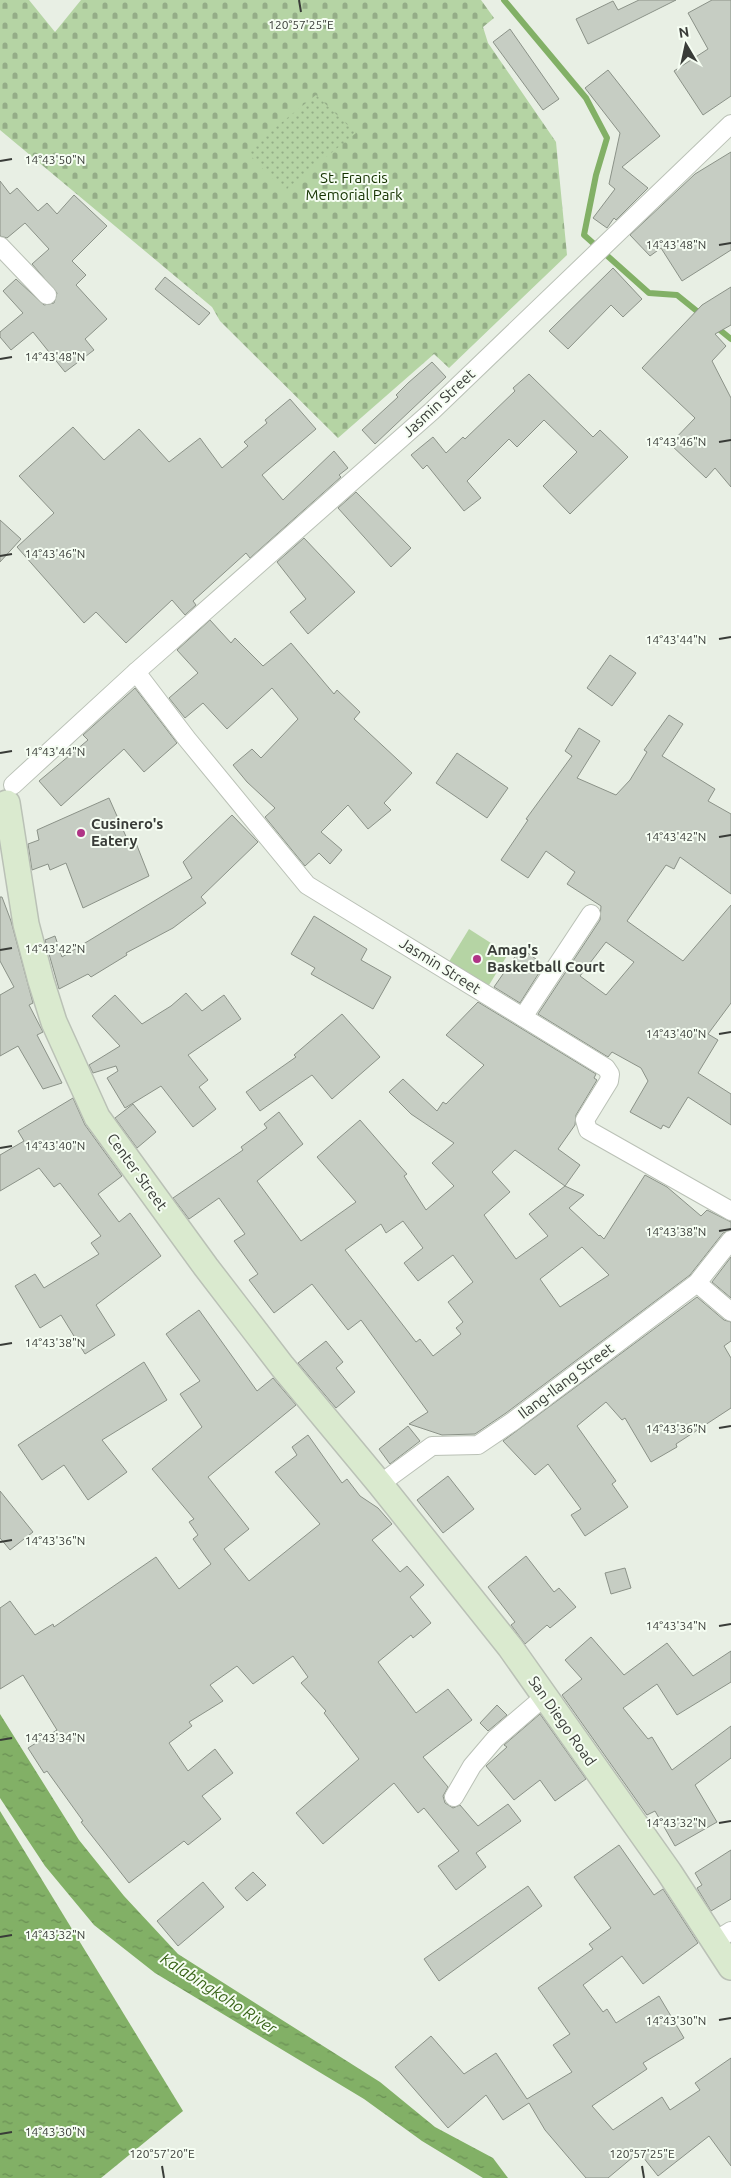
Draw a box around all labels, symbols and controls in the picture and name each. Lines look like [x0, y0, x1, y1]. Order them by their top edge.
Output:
text: 120°57'25"E [268, 18, 334, 31]
north arrow [661, 20, 711, 70]
text: N [678, 23, 690, 41]
text: 14°43'50"N [25, 153, 85, 166]
park label: St. Francis Memorial Park [305, 169, 403, 203]
text: 14°43'48"N [646, 238, 706, 251]
text: 14°43'48"N [25, 350, 85, 363]
street label: Jasmin Street [399, 365, 478, 440]
text: 14°43'46"N [646, 435, 706, 448]
text: 14°43'46"N [25, 547, 85, 560]
text: 14°43'44"N [646, 633, 706, 646]
text: 14°43'44"N [25, 745, 85, 758]
place label: Cusinero's Eatery [91, 815, 163, 849]
marker: Cusinero's Eatery [75, 827, 87, 839]
text: 14°43'42"N [646, 830, 706, 843]
street label: Jasmin Street [397, 934, 484, 997]
place label: Amag's Basketball Court [487, 941, 605, 975]
text: 14°43'42"N [25, 942, 85, 955]
marker: Amag's Basketball Court [471, 953, 483, 965]
text: 14°43'40"N [646, 1027, 706, 1040]
street label: Center Street [104, 1130, 171, 1214]
text: 14°43'40"N [25, 1139, 85, 1152]
text: 14°43'38"N [646, 1225, 706, 1238]
text: 14°43'38"N [25, 1336, 85, 1349]
street label: Ilang-Ilang Street [515, 1339, 617, 1422]
text: 14°43'36"N [646, 1422, 706, 1435]
text: 14°43'36"N [25, 1534, 85, 1547]
text: 14°43'34"N [646, 1619, 706, 1632]
street label: San Diego Road [525, 1673, 600, 1769]
text: 14°43'34"N [25, 1731, 85, 1744]
text: 14°43'32"N [646, 1816, 706, 1829]
text: 14°43'32"N [25, 1928, 85, 1941]
water label: Kalabingkoho River [158, 1949, 281, 2038]
text: 14°43'30"N [646, 2014, 706, 2027]
text: 14°43'30"N [25, 2125, 85, 2138]
text: 120°57'20"E [129, 2147, 195, 2160]
text: 120°57'25"E [609, 2147, 675, 2160]

